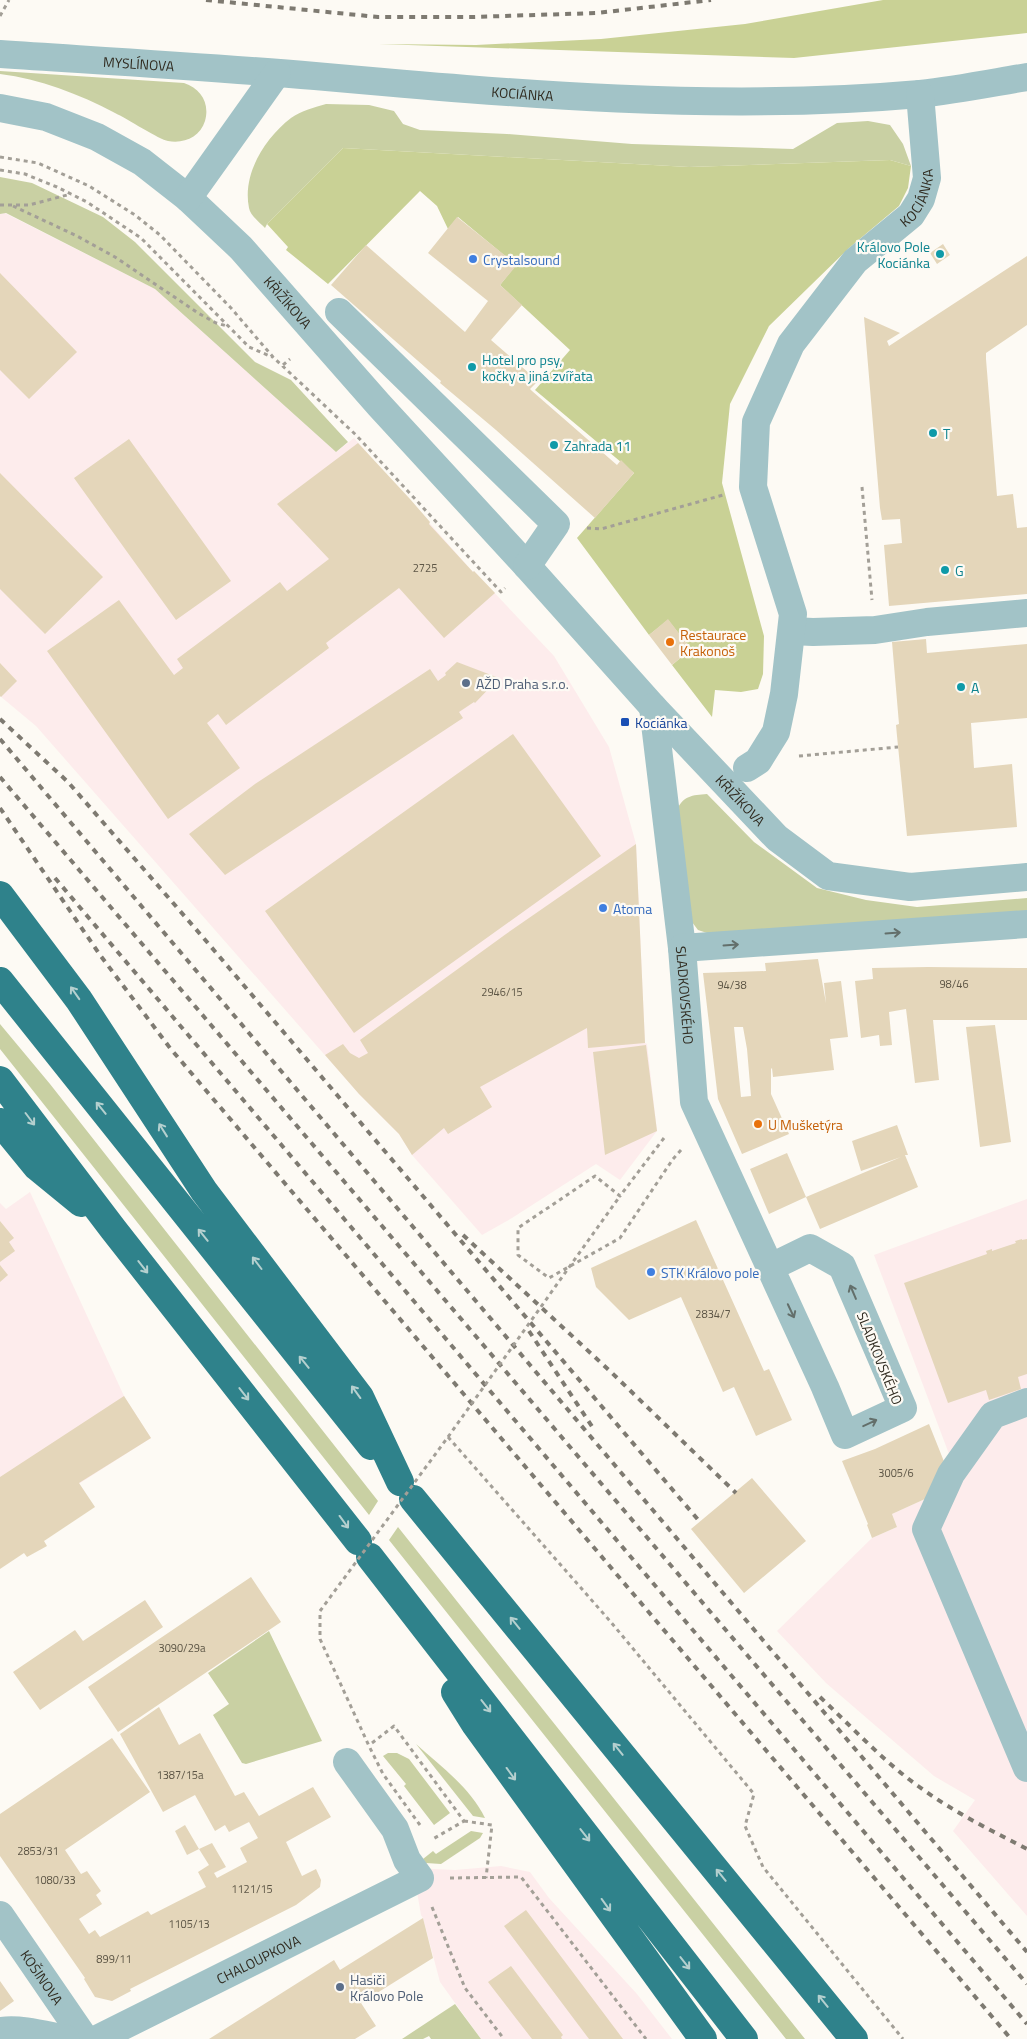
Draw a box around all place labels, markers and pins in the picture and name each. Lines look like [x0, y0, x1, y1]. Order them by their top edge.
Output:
place label: Královo Pole Kociánka [857, 236, 930, 273]
marker: Královo Pole Kociánka [934, 248, 946, 260]
place label: Crystalsound [483, 249, 560, 270]
marker: Crystalsound [467, 253, 479, 265]
place label: Hotel pro psy, kočky a jiná zvířata [482, 349, 593, 386]
marker: Hotel pro psy, kočky a jiná zvířata [466, 361, 478, 373]
place label: T [943, 423, 951, 444]
marker: T [927, 427, 939, 439]
place label: Zahrada 11 [564, 435, 631, 456]
marker: Zahrada 11 [548, 439, 560, 451]
place label: G [955, 560, 964, 581]
marker: G [939, 564, 951, 576]
place label: Restaurace Krakonoš [680, 624, 746, 661]
marker: Restaurace Krakonoš [664, 636, 676, 648]
place label: AŽD Praha s.r.o. [476, 673, 569, 694]
marker: AŽD Praha s.r.o. [460, 677, 472, 689]
place label: A [971, 677, 980, 698]
marker: A [955, 681, 967, 693]
place label: Kociánka [635, 712, 688, 733]
marker: Kociánka [619, 716, 631, 728]
place label: Atoma [613, 898, 652, 919]
marker: Atoma [597, 902, 609, 914]
place label: U Mušketýra [768, 1114, 843, 1135]
marker: U Mušketýra [752, 1118, 764, 1130]
place label: STK Královo pole [661, 1262, 759, 1283]
marker: STK Královo pole [645, 1266, 657, 1278]
place label: Hasiči Královo Pole [350, 1969, 423, 2006]
marker: Hasiči Královo Pole [334, 1981, 346, 1993]

